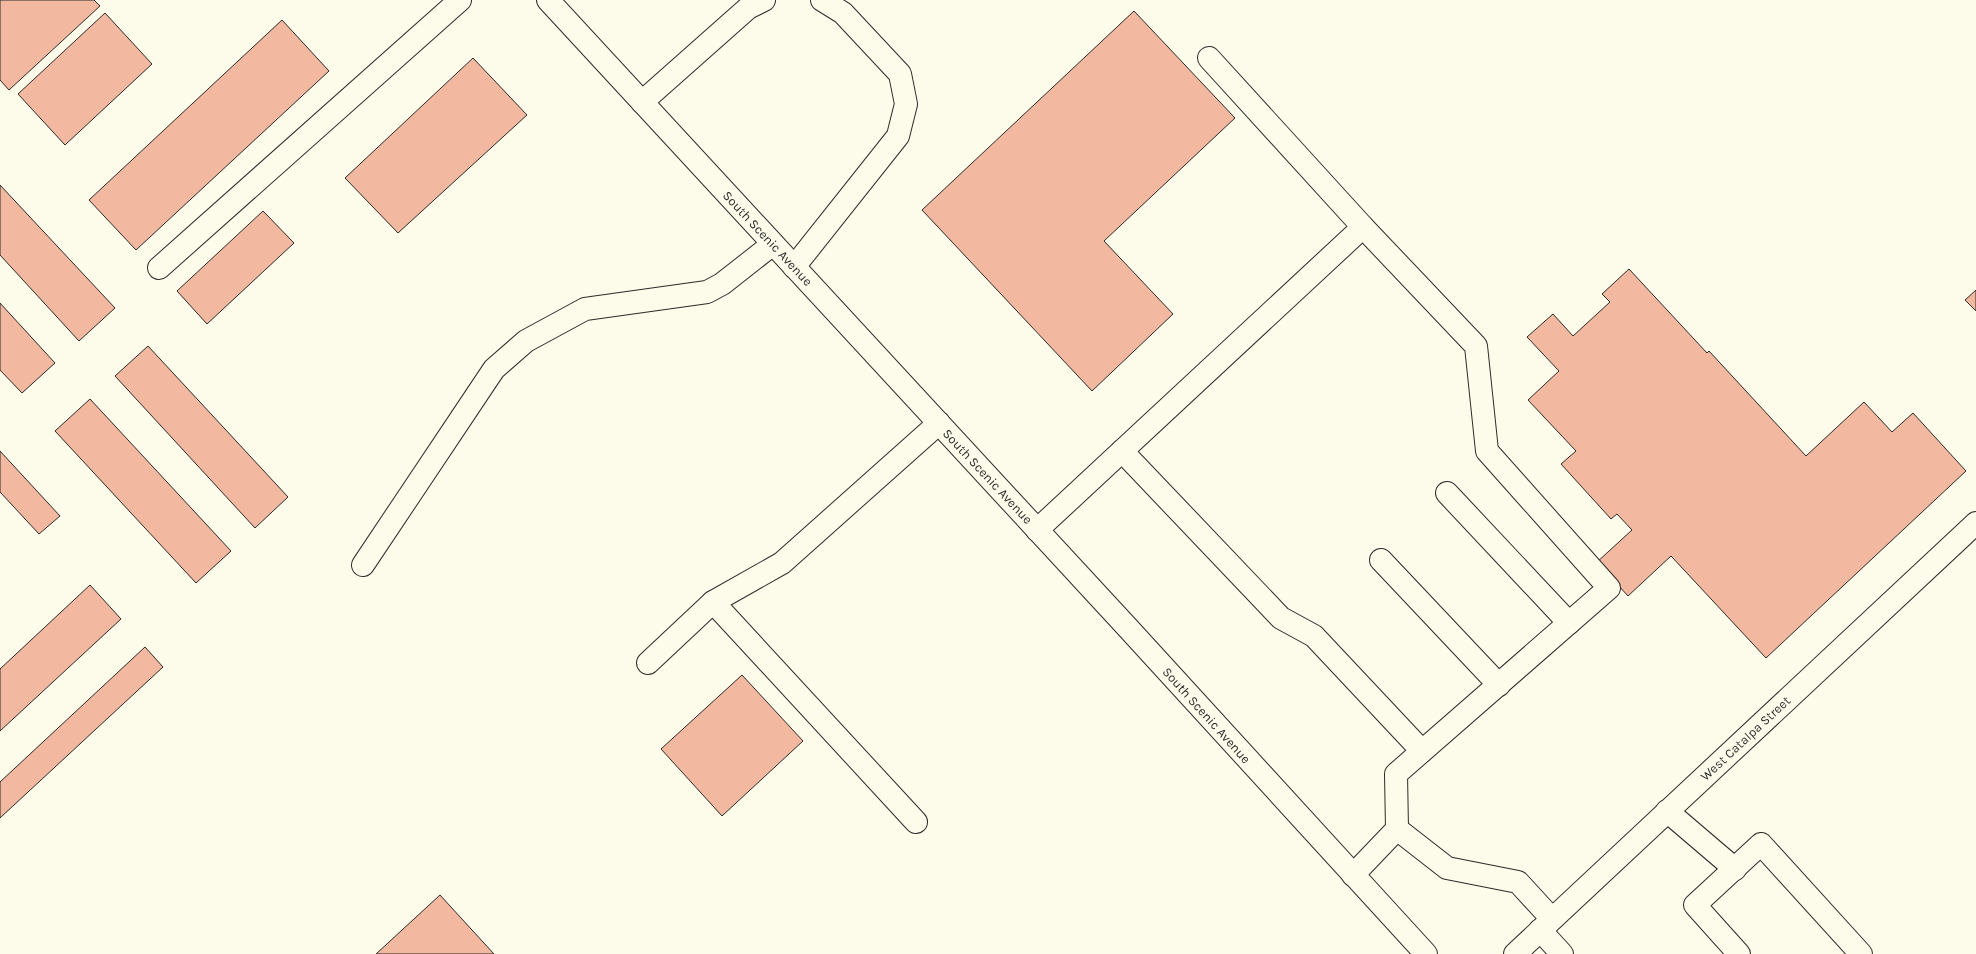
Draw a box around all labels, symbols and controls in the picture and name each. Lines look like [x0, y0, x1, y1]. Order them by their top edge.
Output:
street label: South Scenic Avenue [720, 188, 816, 289]
street label: South Scenic Avenue [940, 426, 1036, 527]
street label: South Scenic Avenue [1160, 664, 1254, 767]
street label: West Catalpa Street [1697, 693, 1793, 784]

